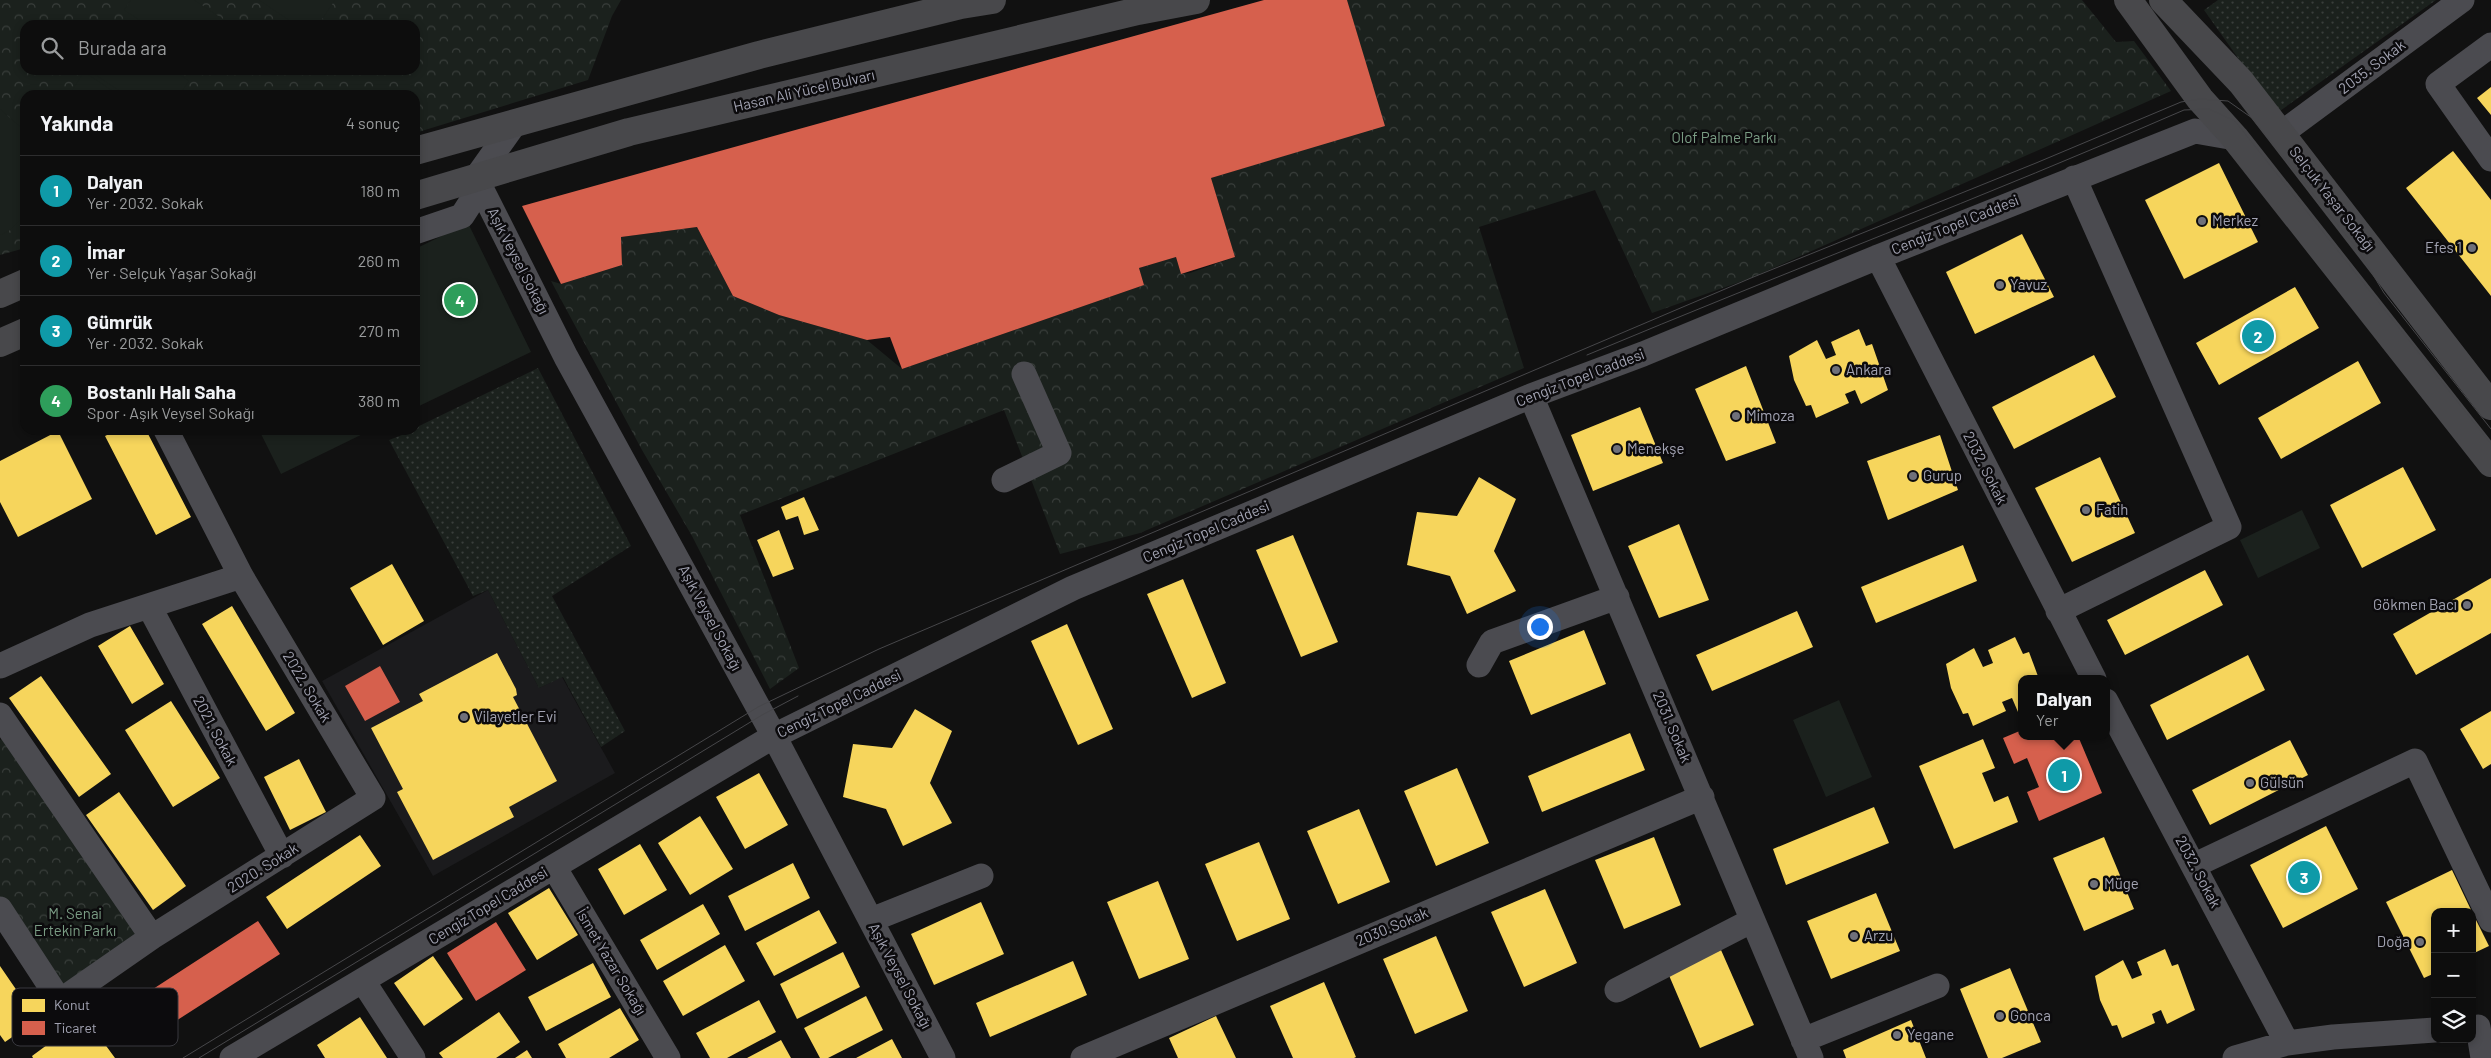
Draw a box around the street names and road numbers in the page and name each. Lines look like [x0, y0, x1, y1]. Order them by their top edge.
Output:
street label: 2035. Sokak [2335, 35, 2409, 97]
street label: Hasan Ali Yücel Bulvarı [731, 65, 876, 115]
street label: Selçuk Yaşar Sokağı [2286, 142, 2379, 255]
street label: Cengiz Topel Caddesi [1888, 190, 2021, 258]
street label: Aşık Veysel Sokağı [484, 204, 554, 317]
street label: Cengiz Topel Caddesi [1513, 344, 1646, 410]
street label: 2032. Sokak [1960, 428, 2012, 507]
street label: Cengiz Topel Caddesi [1140, 496, 1272, 566]
street label: Aşık Veysel Sokağı [675, 562, 746, 674]
street label: 2022. Sokak [280, 648, 336, 726]
street label: Cengiz Topel Caddesi [774, 665, 903, 741]
street label: 2031. Sokak [1650, 688, 1696, 766]
street label: 2021. Sokak [190, 693, 242, 769]
street label: 2032. Sokak [2172, 832, 2226, 911]
street label: 2020. Sokak [224, 838, 301, 896]
street label: Cengiz Topel Caddesi [425, 862, 550, 948]
street label: 2030.Sokak [1353, 903, 1431, 949]
street label: İsmet Yazar Sokağı [573, 905, 651, 1018]
street label: Aşık Veysel Sokağı [865, 920, 936, 1032]

